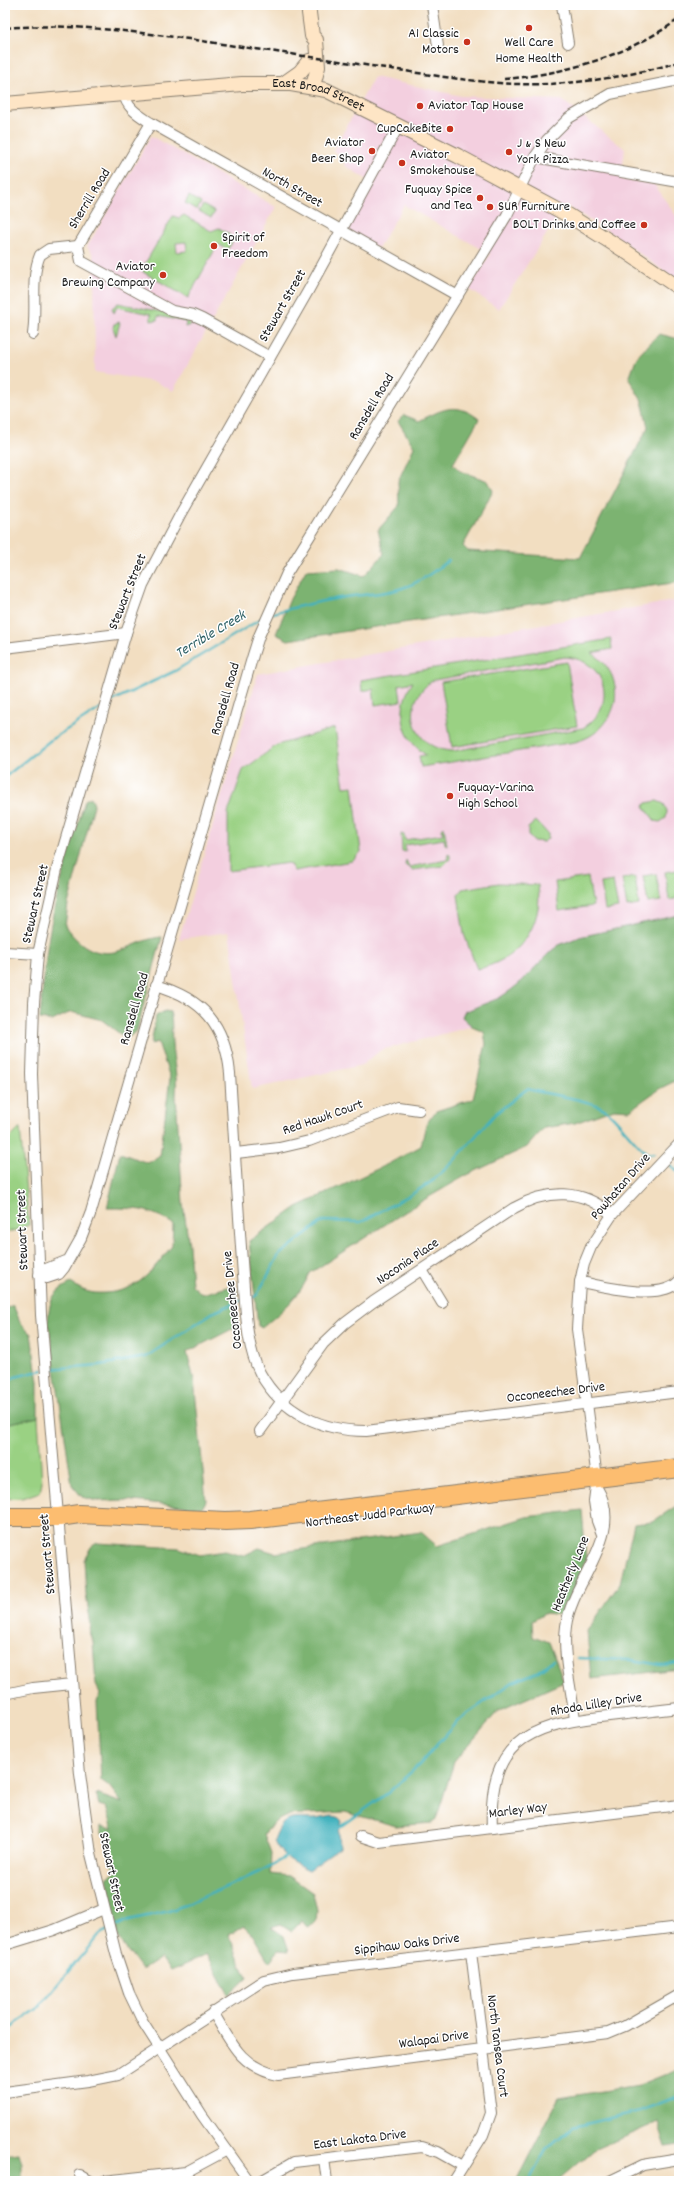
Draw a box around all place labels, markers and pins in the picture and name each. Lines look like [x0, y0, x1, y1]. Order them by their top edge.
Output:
marker: Well Care Home Health [524, 23, 534, 33]
place label: A1 Classic Motors [408, 24, 459, 60]
place label: Well Care Home Health [495, 33, 563, 69]
marker: A1 Classic Motors [462, 37, 472, 47]
place label: Aviator Tap House [428, 96, 524, 116]
marker: Aviator Tap House [415, 101, 425, 111]
place label: CupCakeBite [377, 119, 442, 139]
marker: CupCakeBite [445, 124, 455, 134]
place label: Aviator Beer Shop [311, 133, 365, 169]
place label: J & S New York Pizza [517, 134, 569, 170]
place label: Aviator Smokehouse [410, 145, 475, 181]
marker: Aviator Beer Shop [367, 146, 377, 156]
marker: J & S New York Pizza [504, 147, 514, 157]
marker: Aviator Smokehouse [397, 158, 407, 168]
place label: Fuquay Spice and Tea [405, 180, 472, 216]
marker: Fuquay Spice and Tea [475, 193, 485, 203]
place label: SUR Furniture [498, 197, 570, 217]
marker: SUR Furniture [485, 202, 495, 212]
place label: BOLT Drinks and Coffee [513, 215, 636, 235]
marker: BOLT Drinks and Coffee [639, 220, 649, 230]
place label: Spirit of Freedom [222, 228, 268, 264]
marker: Spirit of Freedom [209, 241, 219, 251]
place label: Aviator Brewing Company [62, 257, 156, 293]
marker: Aviator Brewing Company [158, 270, 168, 280]
place label: Fuquay-Varina High School [458, 778, 534, 814]
marker: Fuquay-Varina High School [445, 791, 455, 801]

